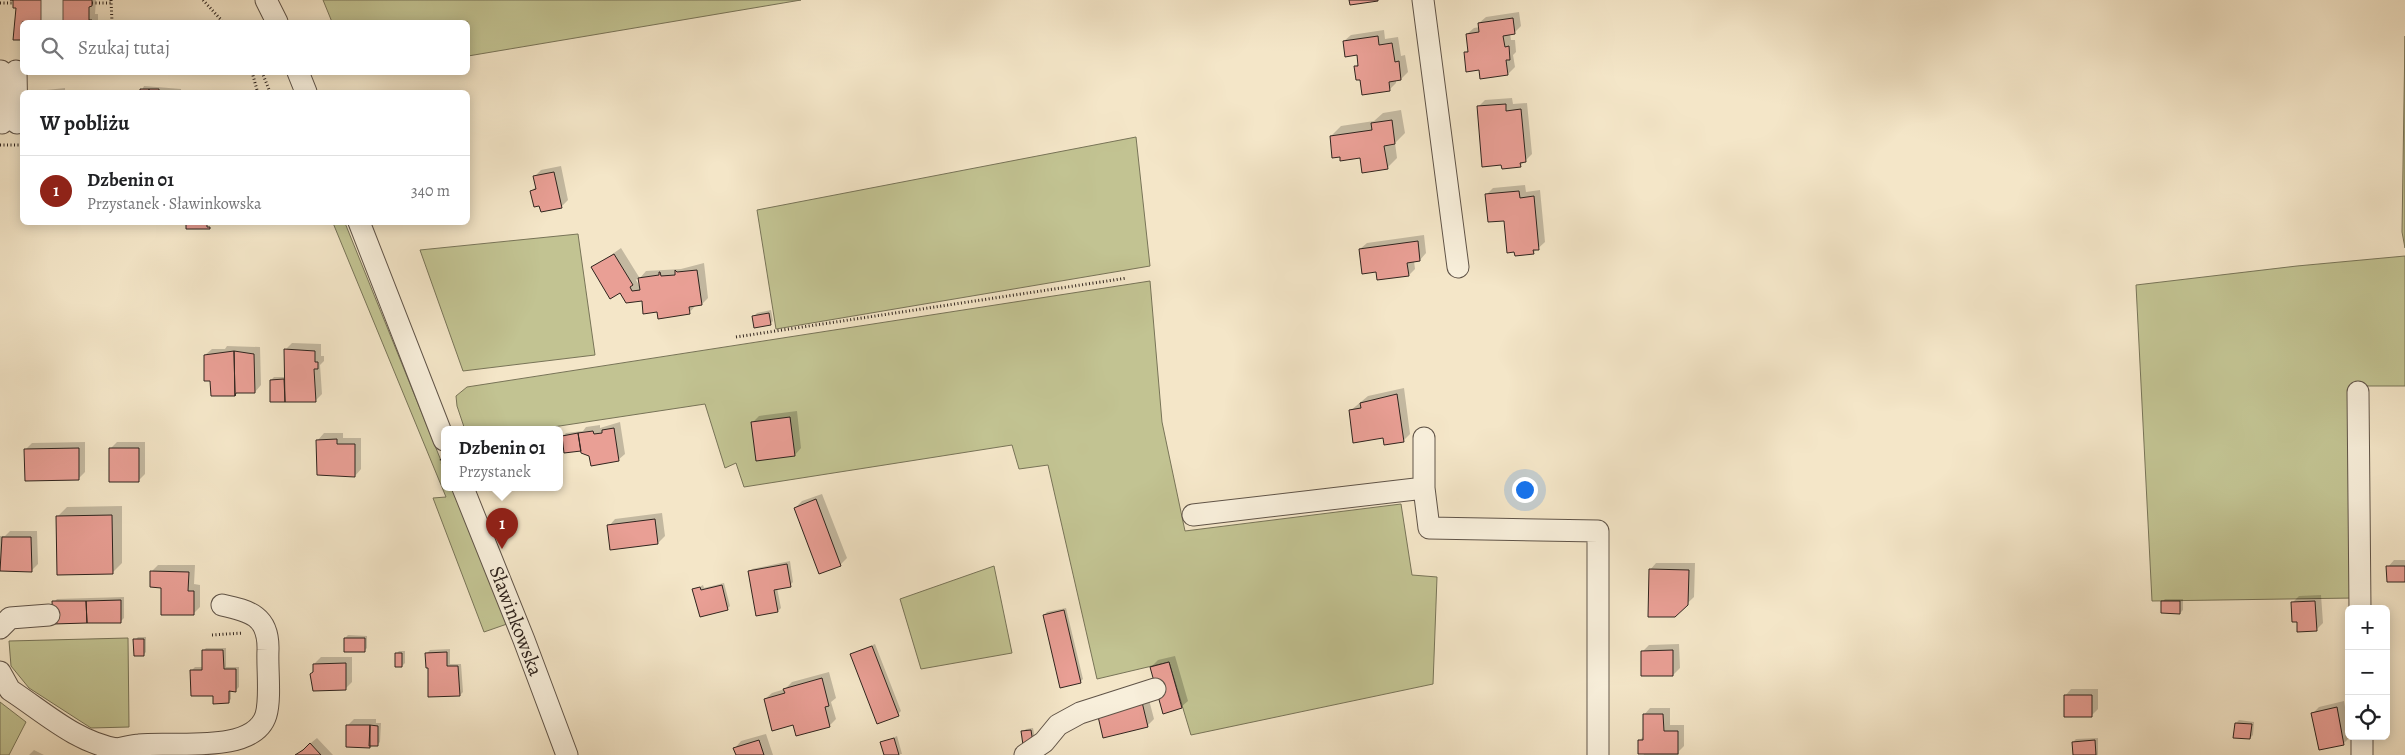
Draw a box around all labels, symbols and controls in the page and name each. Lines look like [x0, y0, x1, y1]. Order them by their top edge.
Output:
search box [20, 20, 470, 75]
icon: search [38, 34, 66, 62]
text: Szukaj tutaj [78, 35, 170, 61]
text: W pobliżu [40, 109, 129, 137]
text: Dzbenin 01 [87, 167, 174, 193]
text: 1 [53, 180, 59, 202]
text: 340 m [411, 180, 450, 202]
text: Przystanek · Sławinkowska [87, 193, 261, 215]
popup [441, 426, 563, 491]
text: Dzbenin 01 [459, 435, 545, 461]
text: Przystanek [459, 461, 531, 483]
your location [1512, 477, 1538, 503]
pin: 1 [486, 508, 518, 549]
street label: Sławinkowska [483, 562, 550, 680]
map controls [2345, 605, 2390, 740]
button: + [2345, 605, 2390, 650]
button: − [2345, 650, 2390, 695]
button: locate [2345, 695, 2390, 740]

